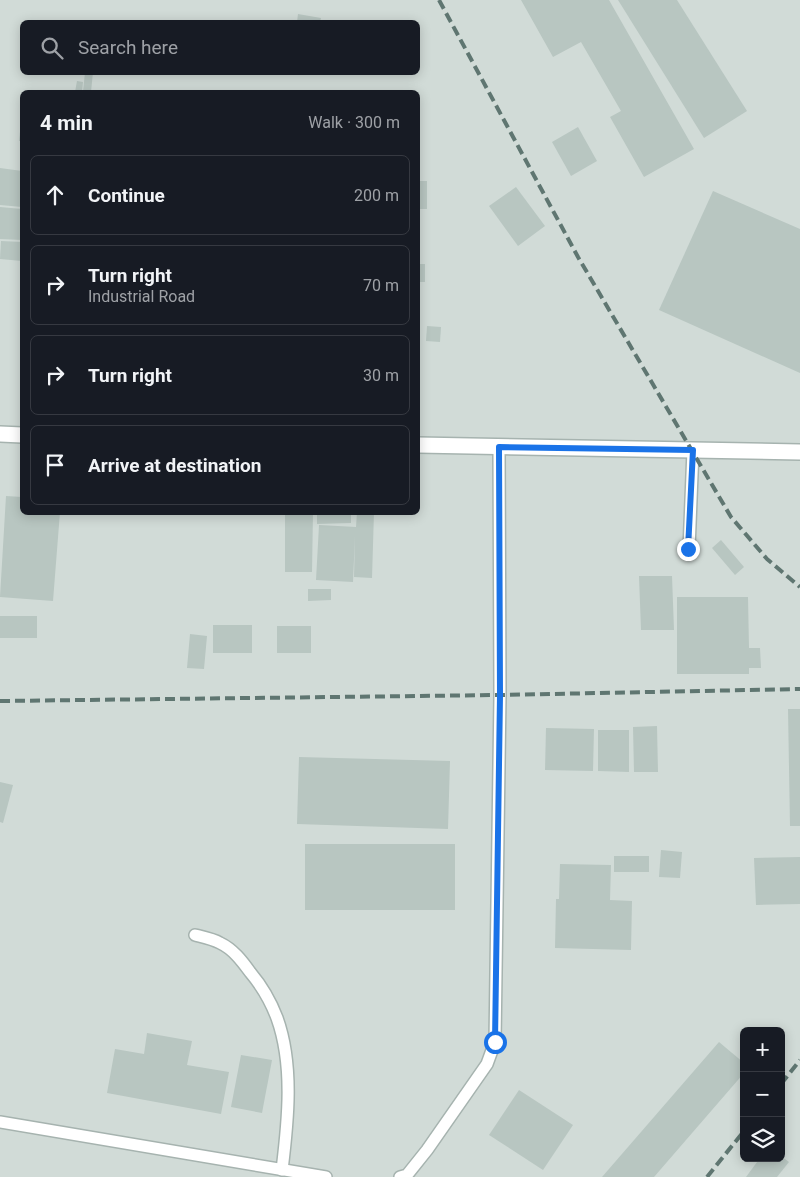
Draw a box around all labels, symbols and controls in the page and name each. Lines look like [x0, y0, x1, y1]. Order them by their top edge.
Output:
search box [20, 20, 420, 75]
icon: search [38, 34, 66, 62]
text: Search here [78, 36, 178, 59]
text: 4 min [40, 111, 93, 135]
text: Walk · 300 m [308, 113, 400, 132]
icon: ahead [41, 181, 69, 209]
text: Continue [88, 184, 165, 207]
text: 200 m [354, 186, 399, 205]
text: Turn right [88, 264, 172, 287]
icon: right [41, 271, 69, 299]
text: 70 m [363, 276, 399, 295]
text: Industrial Road [88, 287, 195, 306]
icon: right [41, 361, 69, 389]
text: Turn right [88, 364, 172, 387]
text: 30 m [363, 366, 399, 385]
icon: arrive [41, 451, 69, 479]
text: Arrive at destination [88, 454, 261, 477]
route end [677, 538, 700, 561]
map controls [740, 1027, 785, 1162]
button: + [740, 1027, 785, 1072]
route start [484, 1031, 507, 1054]
button: − [740, 1072, 785, 1117]
button: layers [740, 1117, 785, 1162]

